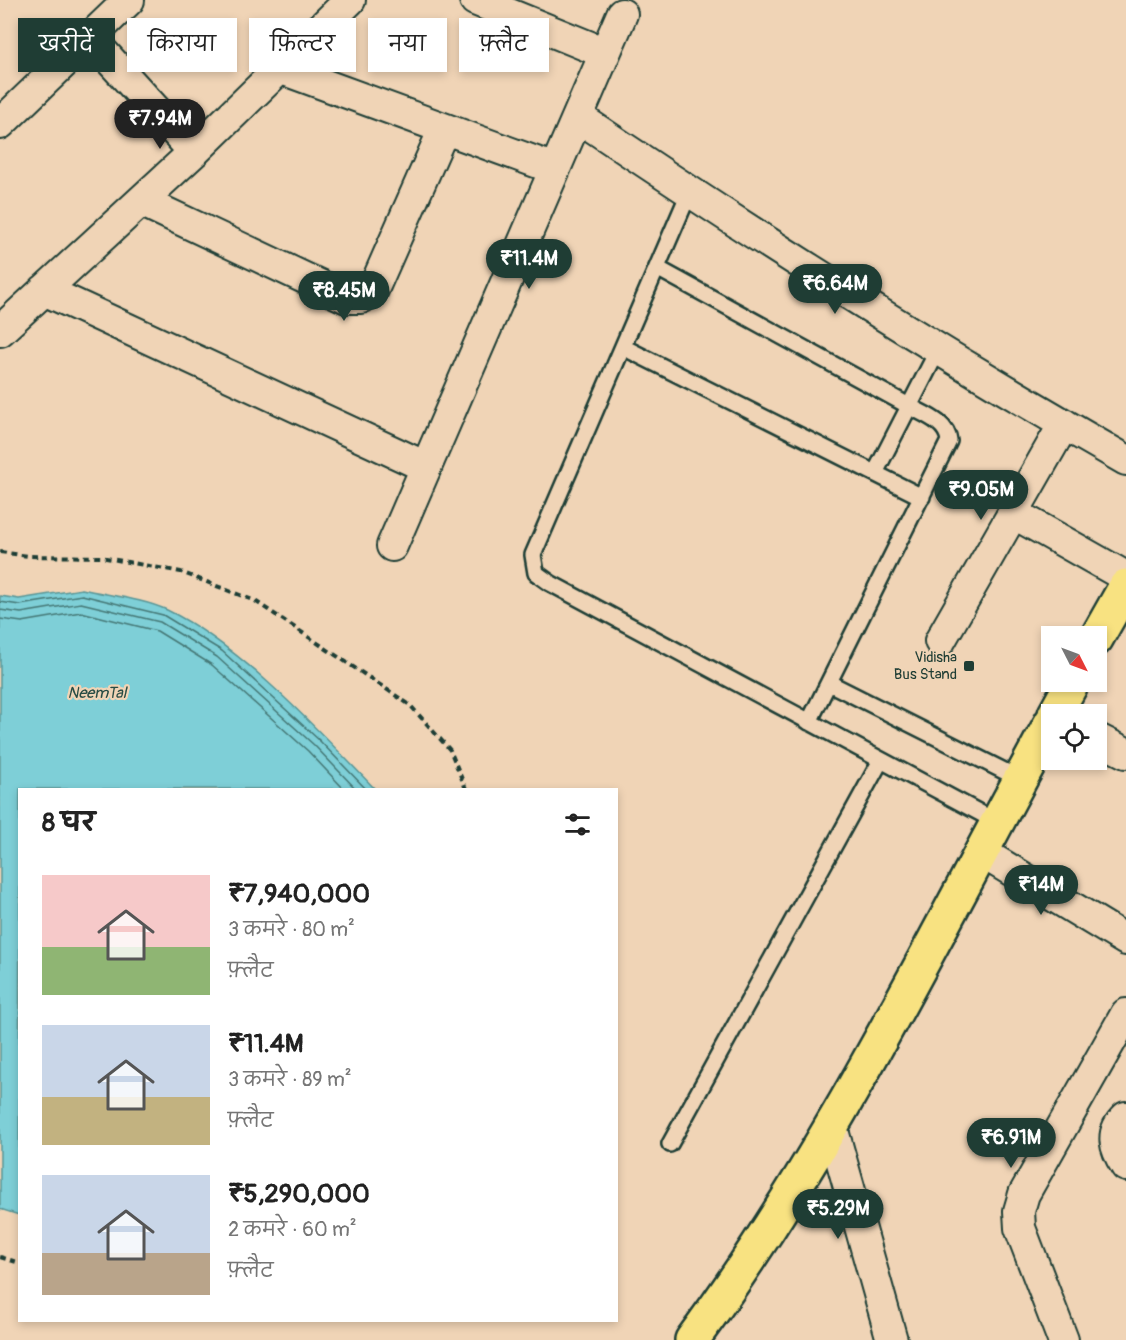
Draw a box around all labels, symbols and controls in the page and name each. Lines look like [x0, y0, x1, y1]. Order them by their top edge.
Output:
chip: खरीदें [18, 18, 115, 72]
chip: किराया [127, 18, 237, 72]
chip: फ़िल्टर [249, 18, 356, 72]
chip: नया [368, 18, 447, 72]
chip: फ़्लैट [459, 18, 549, 72]
pin: ₹7.94M [111, 99, 209, 150]
text: ₹7.94M [128, 106, 192, 131]
pin: ₹11.4M [480, 239, 578, 290]
text: ₹11.4M [500, 246, 558, 271]
pin: ₹6.64M [786, 264, 884, 315]
pin: ₹8.45M [295, 271, 393, 322]
text: ₹6.64M [802, 271, 868, 296]
text: ₹8.45M [312, 278, 376, 303]
pin: ₹9.05M [932, 470, 1030, 521]
text: ₹9.05M [948, 477, 1014, 502]
north arrow [1041, 626, 1107, 692]
map controls [1041, 626, 1107, 770]
place label: Vidisha Bus Stand [894, 648, 957, 684]
marker: Vidisha Bus Stand [962, 659, 976, 673]
water label: NeemTal [68, 683, 129, 703]
button: locate [1041, 704, 1107, 770]
text: 8 घर [42, 807, 95, 839]
icon: filters [561, 808, 594, 841]
pin: ₹14M [1005, 865, 1077, 916]
text: ₹14M [1018, 872, 1064, 897]
text: ₹7,940,000 [228, 878, 370, 910]
icon: home [90, 899, 162, 971]
text: 3 कमरे · 80 m² [228, 917, 355, 942]
text: फ़्लैट [228, 958, 274, 983]
text: ₹11.4M [228, 1028, 303, 1060]
icon: home [90, 1049, 162, 1121]
text: 3 कमरे · 89 m² [228, 1067, 352, 1092]
text: फ़्लैट [228, 1108, 274, 1133]
pin: ₹6.91M [962, 1118, 1060, 1169]
text: ₹6.91M [981, 1125, 1041, 1150]
text: ₹5,290,000 [228, 1178, 370, 1210]
pin: ₹5.29M [789, 1189, 887, 1240]
text: ₹5.29M [806, 1196, 870, 1221]
icon: home [90, 1199, 162, 1271]
text: 2 कमरे · 60 m² [228, 1217, 357, 1242]
text: फ़्लैट [228, 1258, 274, 1283]

